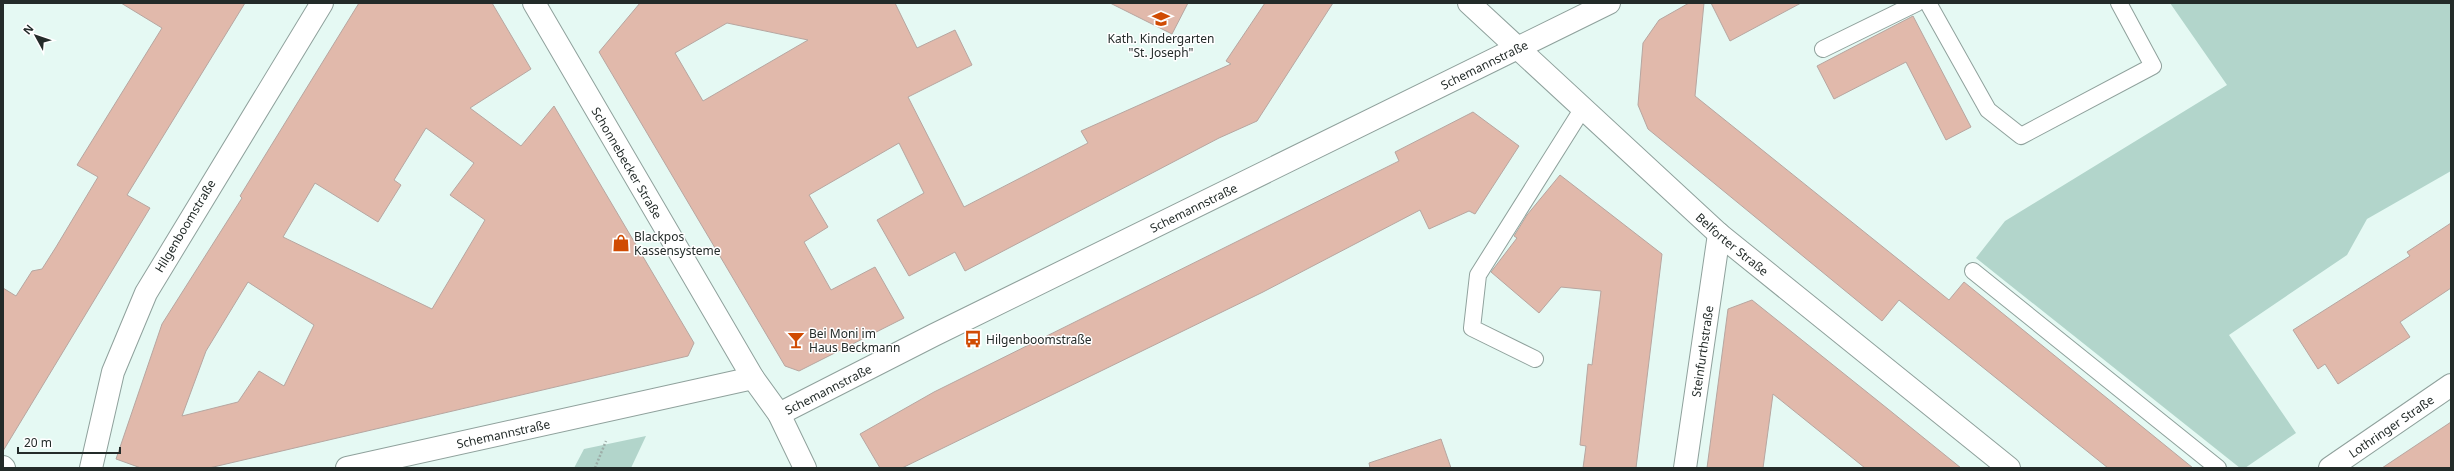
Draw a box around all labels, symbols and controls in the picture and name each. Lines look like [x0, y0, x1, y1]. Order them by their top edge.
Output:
school or university icon: Kath. Kindergarten "St. Joseph" [1151, 9, 1171, 29]
north arrow [16, 16, 56, 56]
text: N [19, 21, 37, 38]
place label: Kath. Kindergarten "St. Joseph" [1108, 30, 1214, 61]
street label: Schemannstraße [1438, 36, 1531, 93]
street label: Schonnebecker Straße [588, 104, 667, 222]
street label: Hilgenboomstraße [151, 176, 220, 276]
street label: Schemannstraße [1147, 179, 1240, 236]
street label: Belforter Straße [1692, 208, 1772, 279]
place label: Blackpos Kassensysteme [634, 228, 721, 259]
shop icon: Blackpos Kassensysteme [611, 233, 631, 253]
street label: Steinfurthstraße [1687, 304, 1717, 398]
place label: Bei Moni im Haus Beckmann [809, 325, 900, 356]
bus stop icon: Hilgenboomstraße [963, 329, 983, 349]
bar icon: Bei Moni im Haus Beckmann [786, 330, 806, 350]
place label: Hilgenboomstraße [986, 331, 1092, 348]
street label: Schemannstraße [782, 360, 875, 418]
street label: Lothringer Straße [2345, 391, 2437, 461]
street label: Schemannstraße [455, 415, 552, 452]
scale bar [18, 429, 120, 455]
text: 20 m [24, 434, 52, 451]

